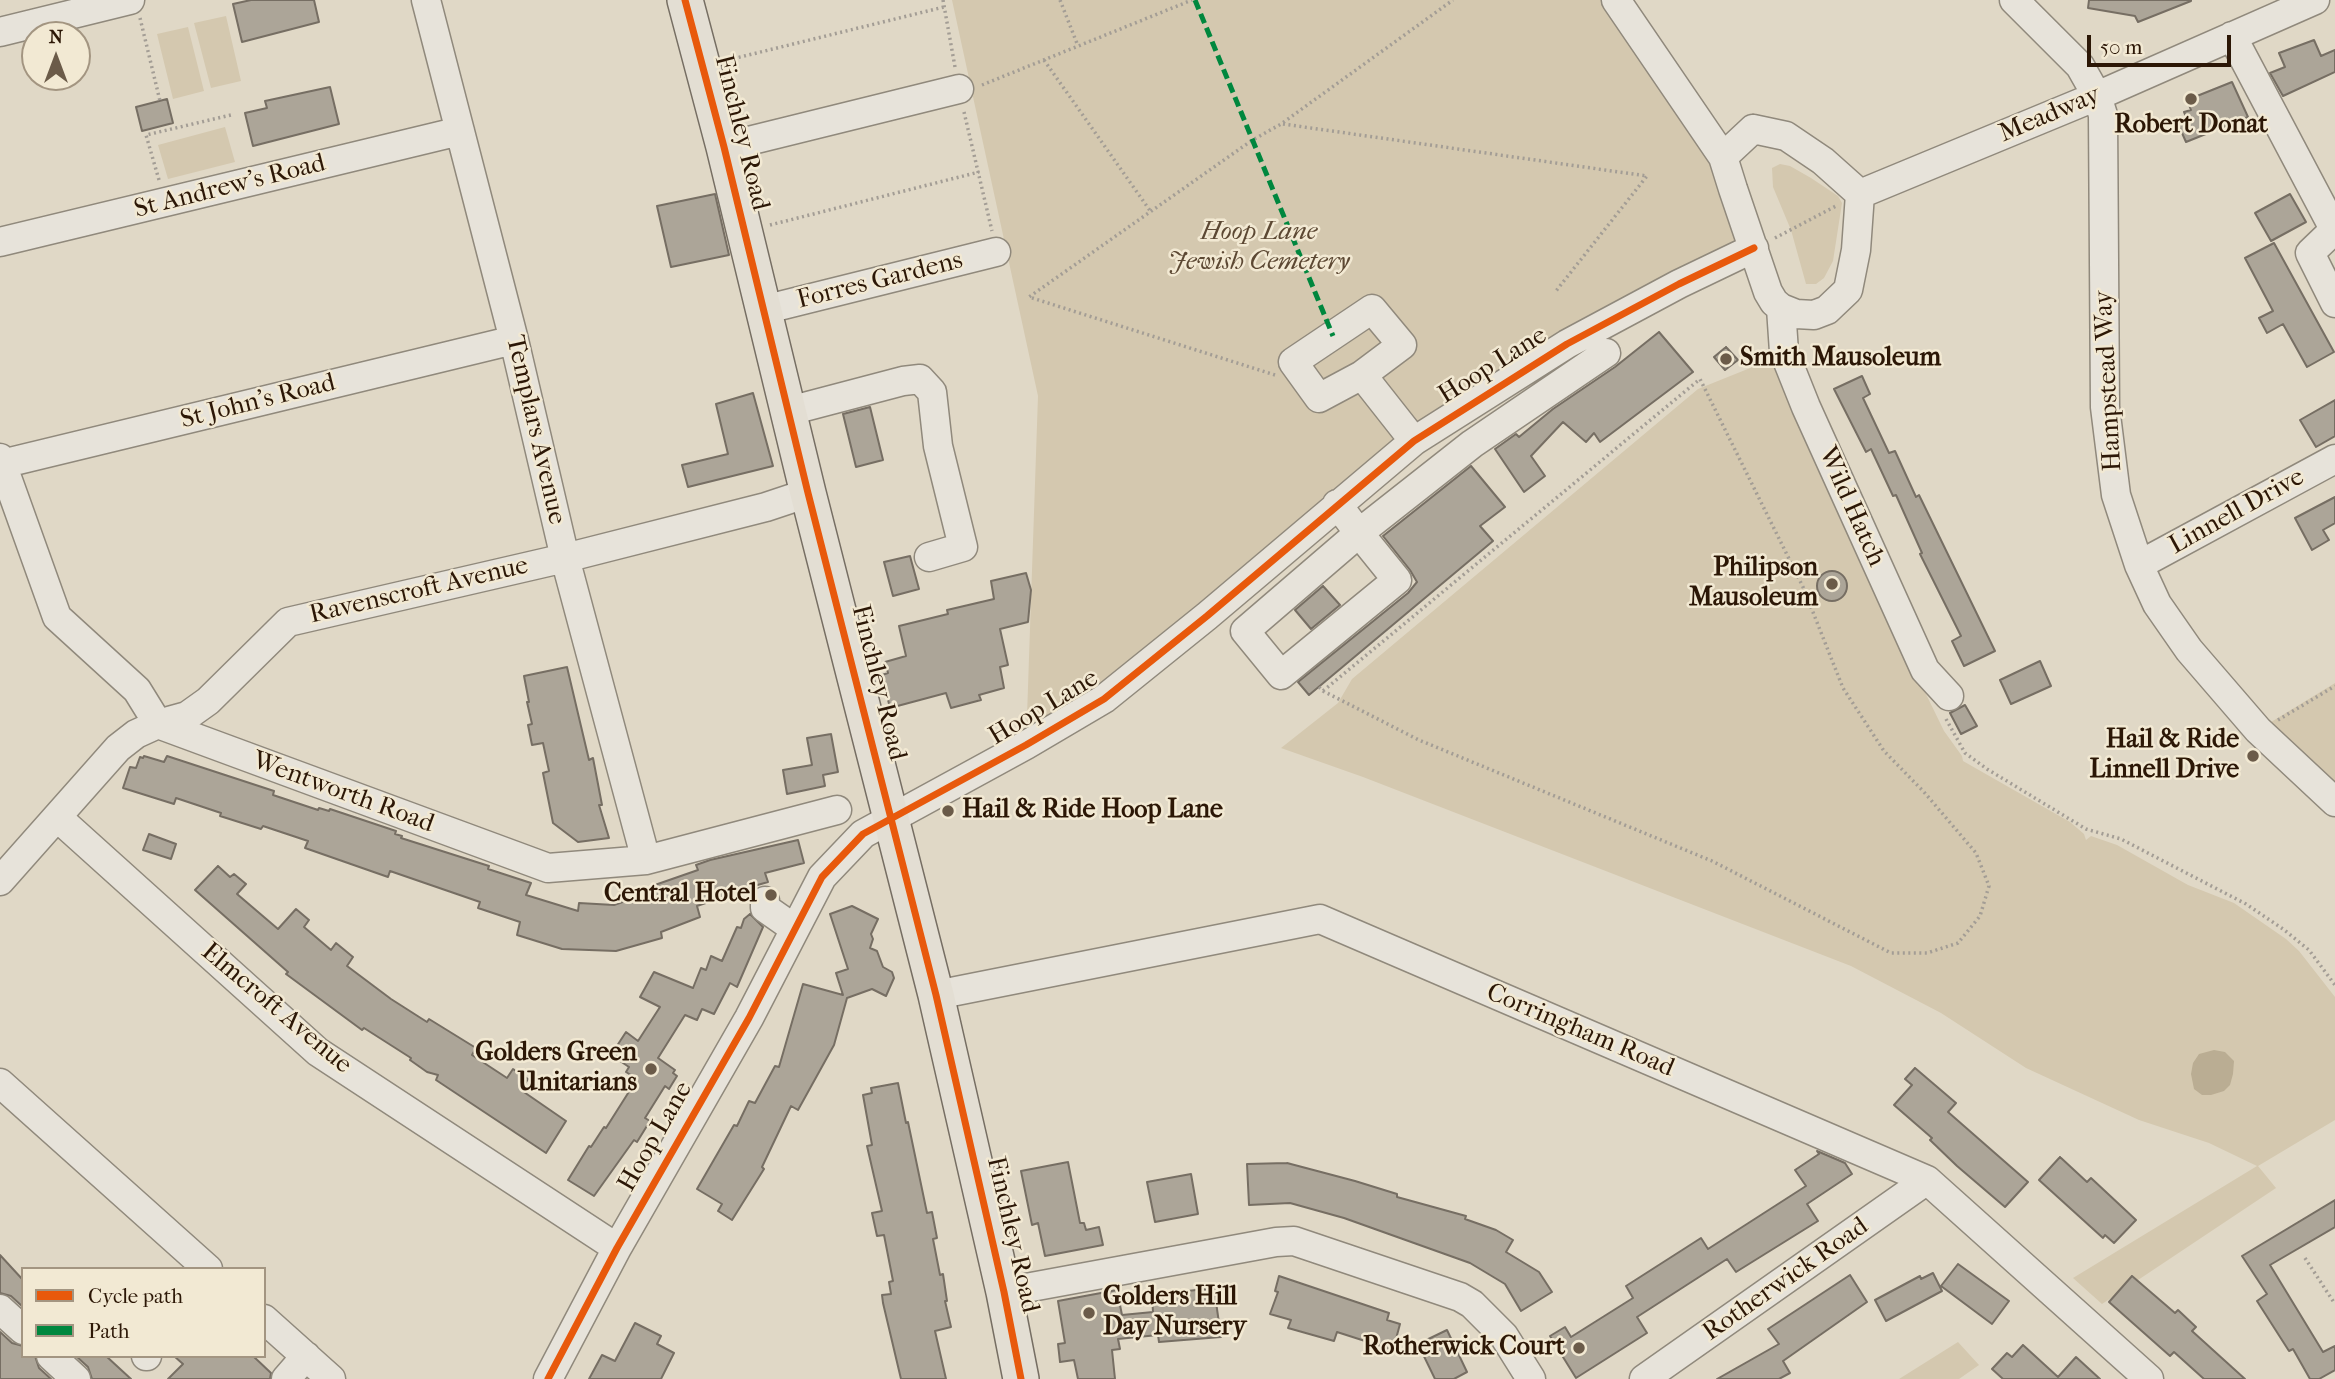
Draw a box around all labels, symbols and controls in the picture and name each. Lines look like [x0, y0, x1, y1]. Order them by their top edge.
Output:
north arrow [21, 21, 91, 91]
scale bar [2090, 21, 2234, 65]
text: N [49, 26, 63, 48]
text: 50 m [2100, 35, 2143, 59]
street label: Finchley Road [707, 52, 775, 214]
street label: Meadway [1995, 80, 2105, 150]
marker: Robert Donat [2183, 91, 2199, 107]
place label: Robert Donat [2114, 110, 2268, 142]
street label: St Andrew's Road [131, 148, 329, 226]
park label: Hoop Lane Jewish Cemetery [1168, 217, 1350, 278]
street label: Forres Gardens [794, 245, 966, 317]
street label: Hampstead Way [2089, 290, 2129, 472]
street label: Hoop Lane [1433, 320, 1553, 412]
street label: Templars Avenue [498, 332, 572, 528]
place label: Smith Mausoleum [1740, 343, 1941, 375]
marker: Smith Mausoleum [1718, 351, 1734, 367]
street label: St John's Road [177, 368, 339, 436]
street label: Wild Hatch [1811, 442, 1891, 572]
street label: Linnell Drive [2164, 462, 2310, 562]
street label: Ravenscroft Avenue [307, 551, 531, 631]
place label: Philipson Mausoleum [1689, 553, 1818, 614]
marker: Philipson Mausoleum [1824, 576, 1840, 592]
street label: Finchley Road [844, 602, 912, 764]
street label: Hoop Lane [984, 663, 1104, 753]
place label: Hail & Ride Linnell Drive [2089, 725, 2239, 786]
street label: Wentworth Road [248, 746, 438, 840]
marker: Hail & Ride Linnell Drive [2245, 748, 2261, 764]
place label: Hail & Ride Hoop Lane [962, 795, 1223, 827]
marker: Hail & Ride Hoop Lane [940, 803, 956, 819]
place label: Central Hotel [604, 879, 757, 911]
marker: Central Hotel [763, 887, 779, 903]
street label: Elmcroft Avenue [194, 937, 358, 1081]
street label: Corringham Road [1481, 977, 1679, 1085]
place label: Golders Green Unitarians [475, 1038, 637, 1100]
marker: Golders Green Unitarians [643, 1061, 659, 1077]
street label: Hoop Lane [612, 1076, 700, 1198]
street label: Finchley Road [979, 1154, 1045, 1316]
street label: Rotherwick Road [1697, 1211, 1875, 1349]
legend [21, 1267, 266, 1358]
place label: Golders Hill Day Nursery [1103, 1282, 1246, 1344]
text: Cycle path [88, 1284, 183, 1308]
marker: Golders Hill Day Nursery [1081, 1305, 1097, 1321]
text: Path [88, 1319, 129, 1343]
place label: Rotherwick Court [1363, 1332, 1565, 1364]
marker: Rotherwick Court [1571, 1340, 1587, 1356]

